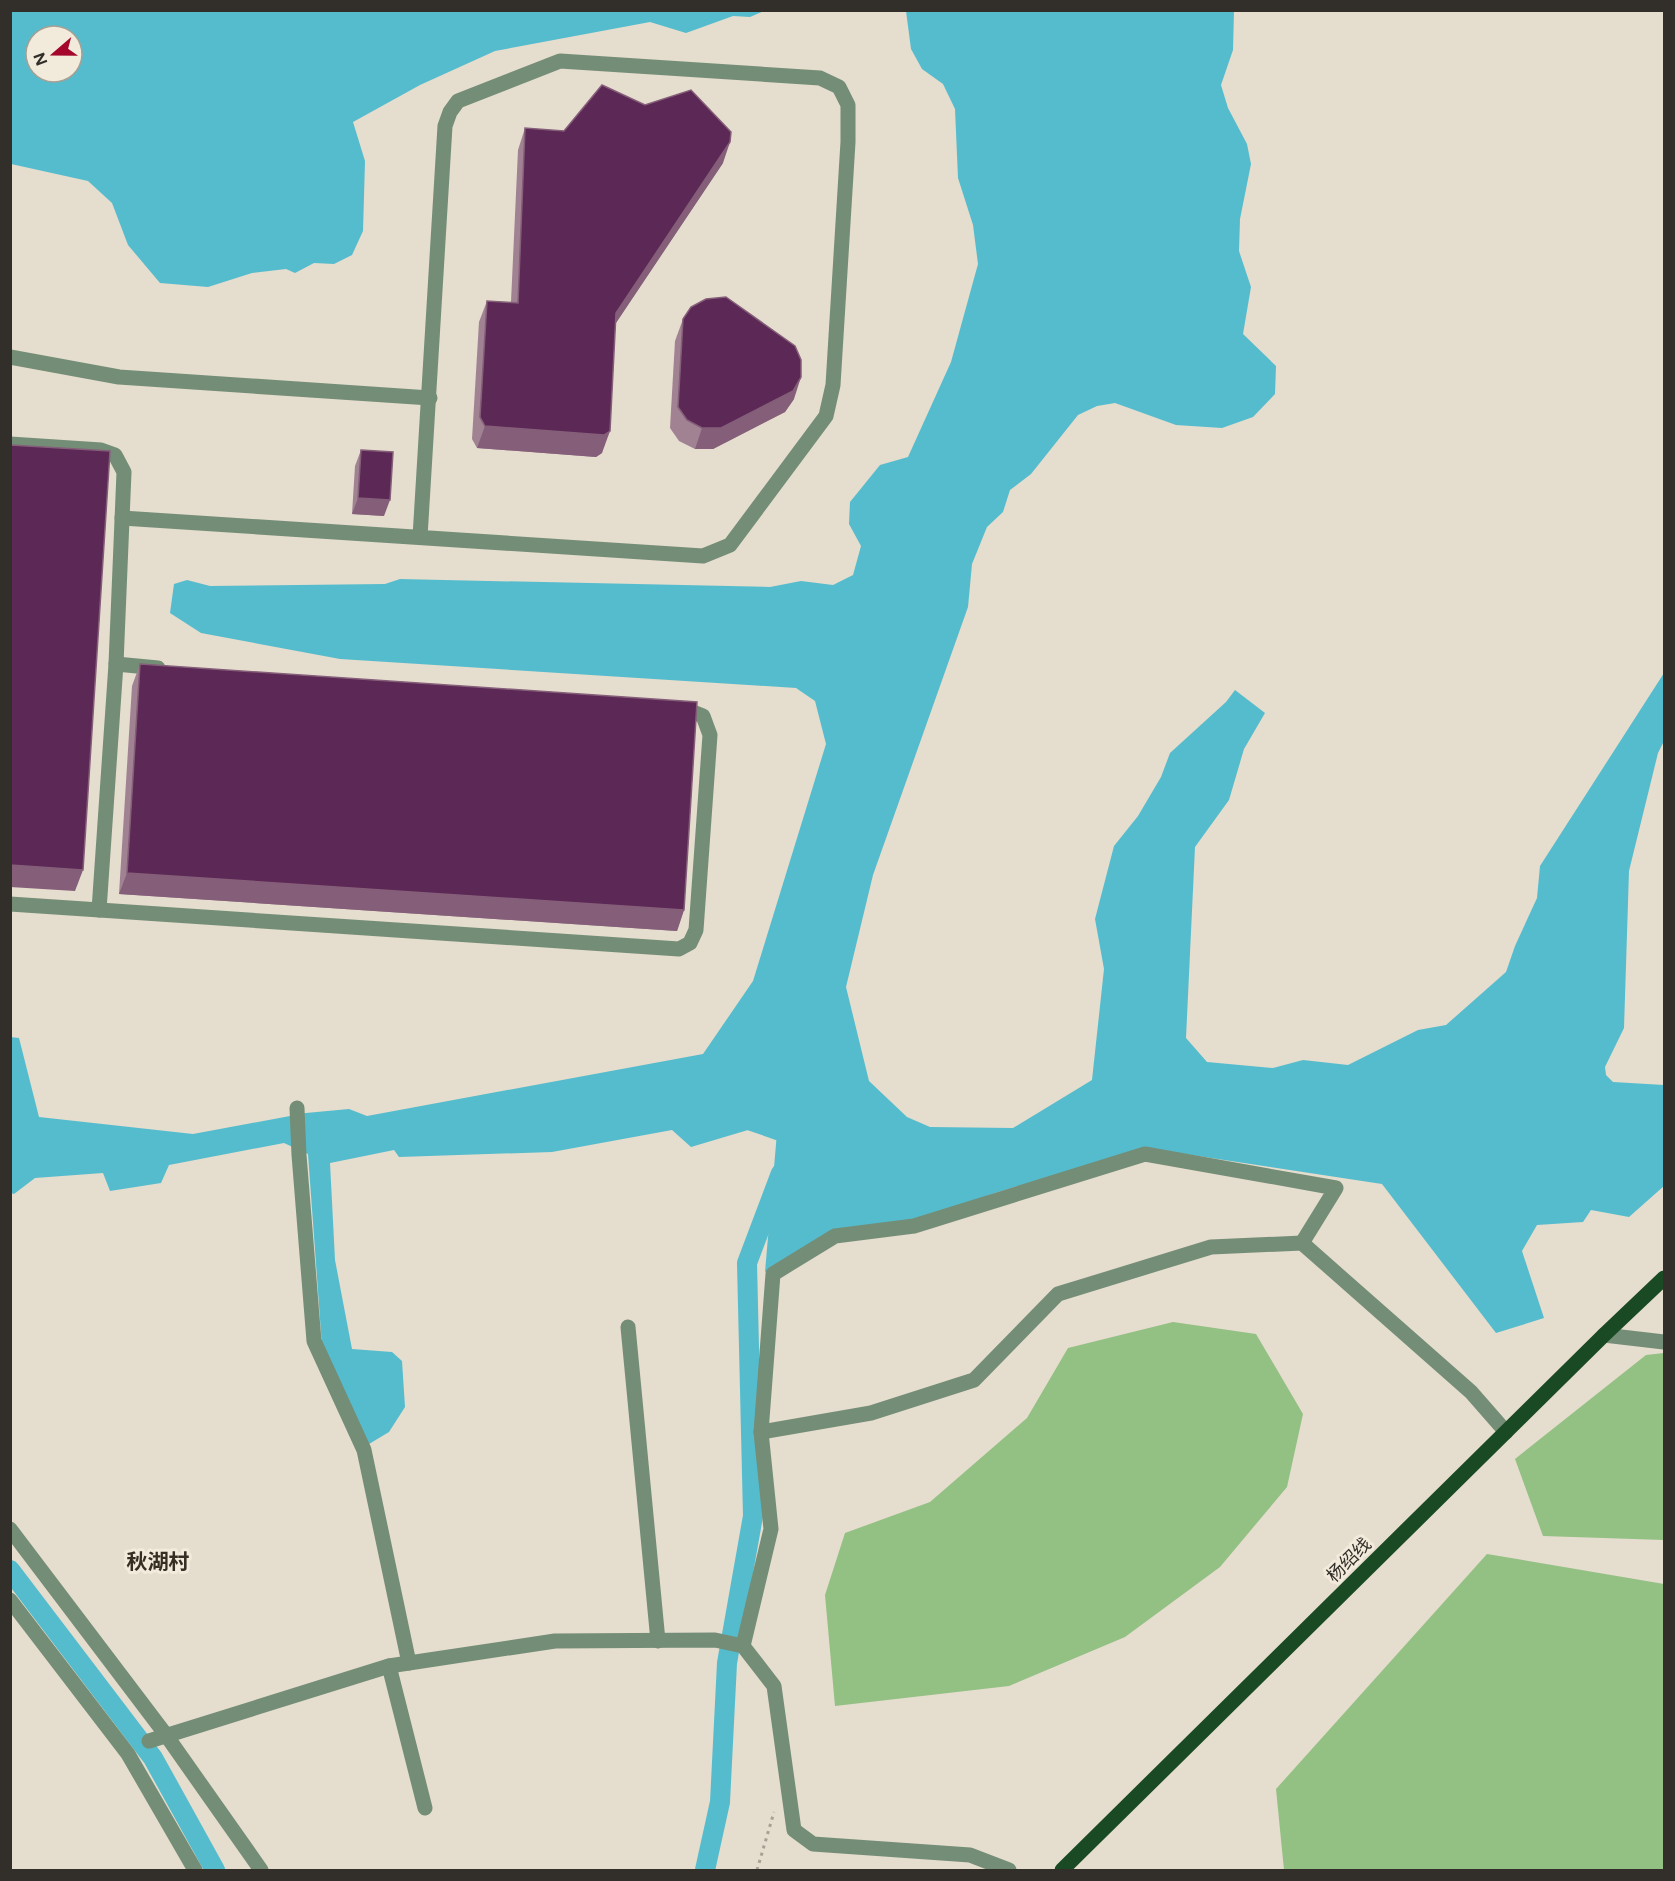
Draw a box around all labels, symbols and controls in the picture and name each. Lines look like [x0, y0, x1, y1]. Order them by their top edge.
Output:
north arrow [24, 24, 84, 84]
text: N [29, 50, 51, 68]
street label: 杨绍线 [1322, 1533, 1376, 1587]
district label: 秋湖村 [127, 1549, 190, 1574]

